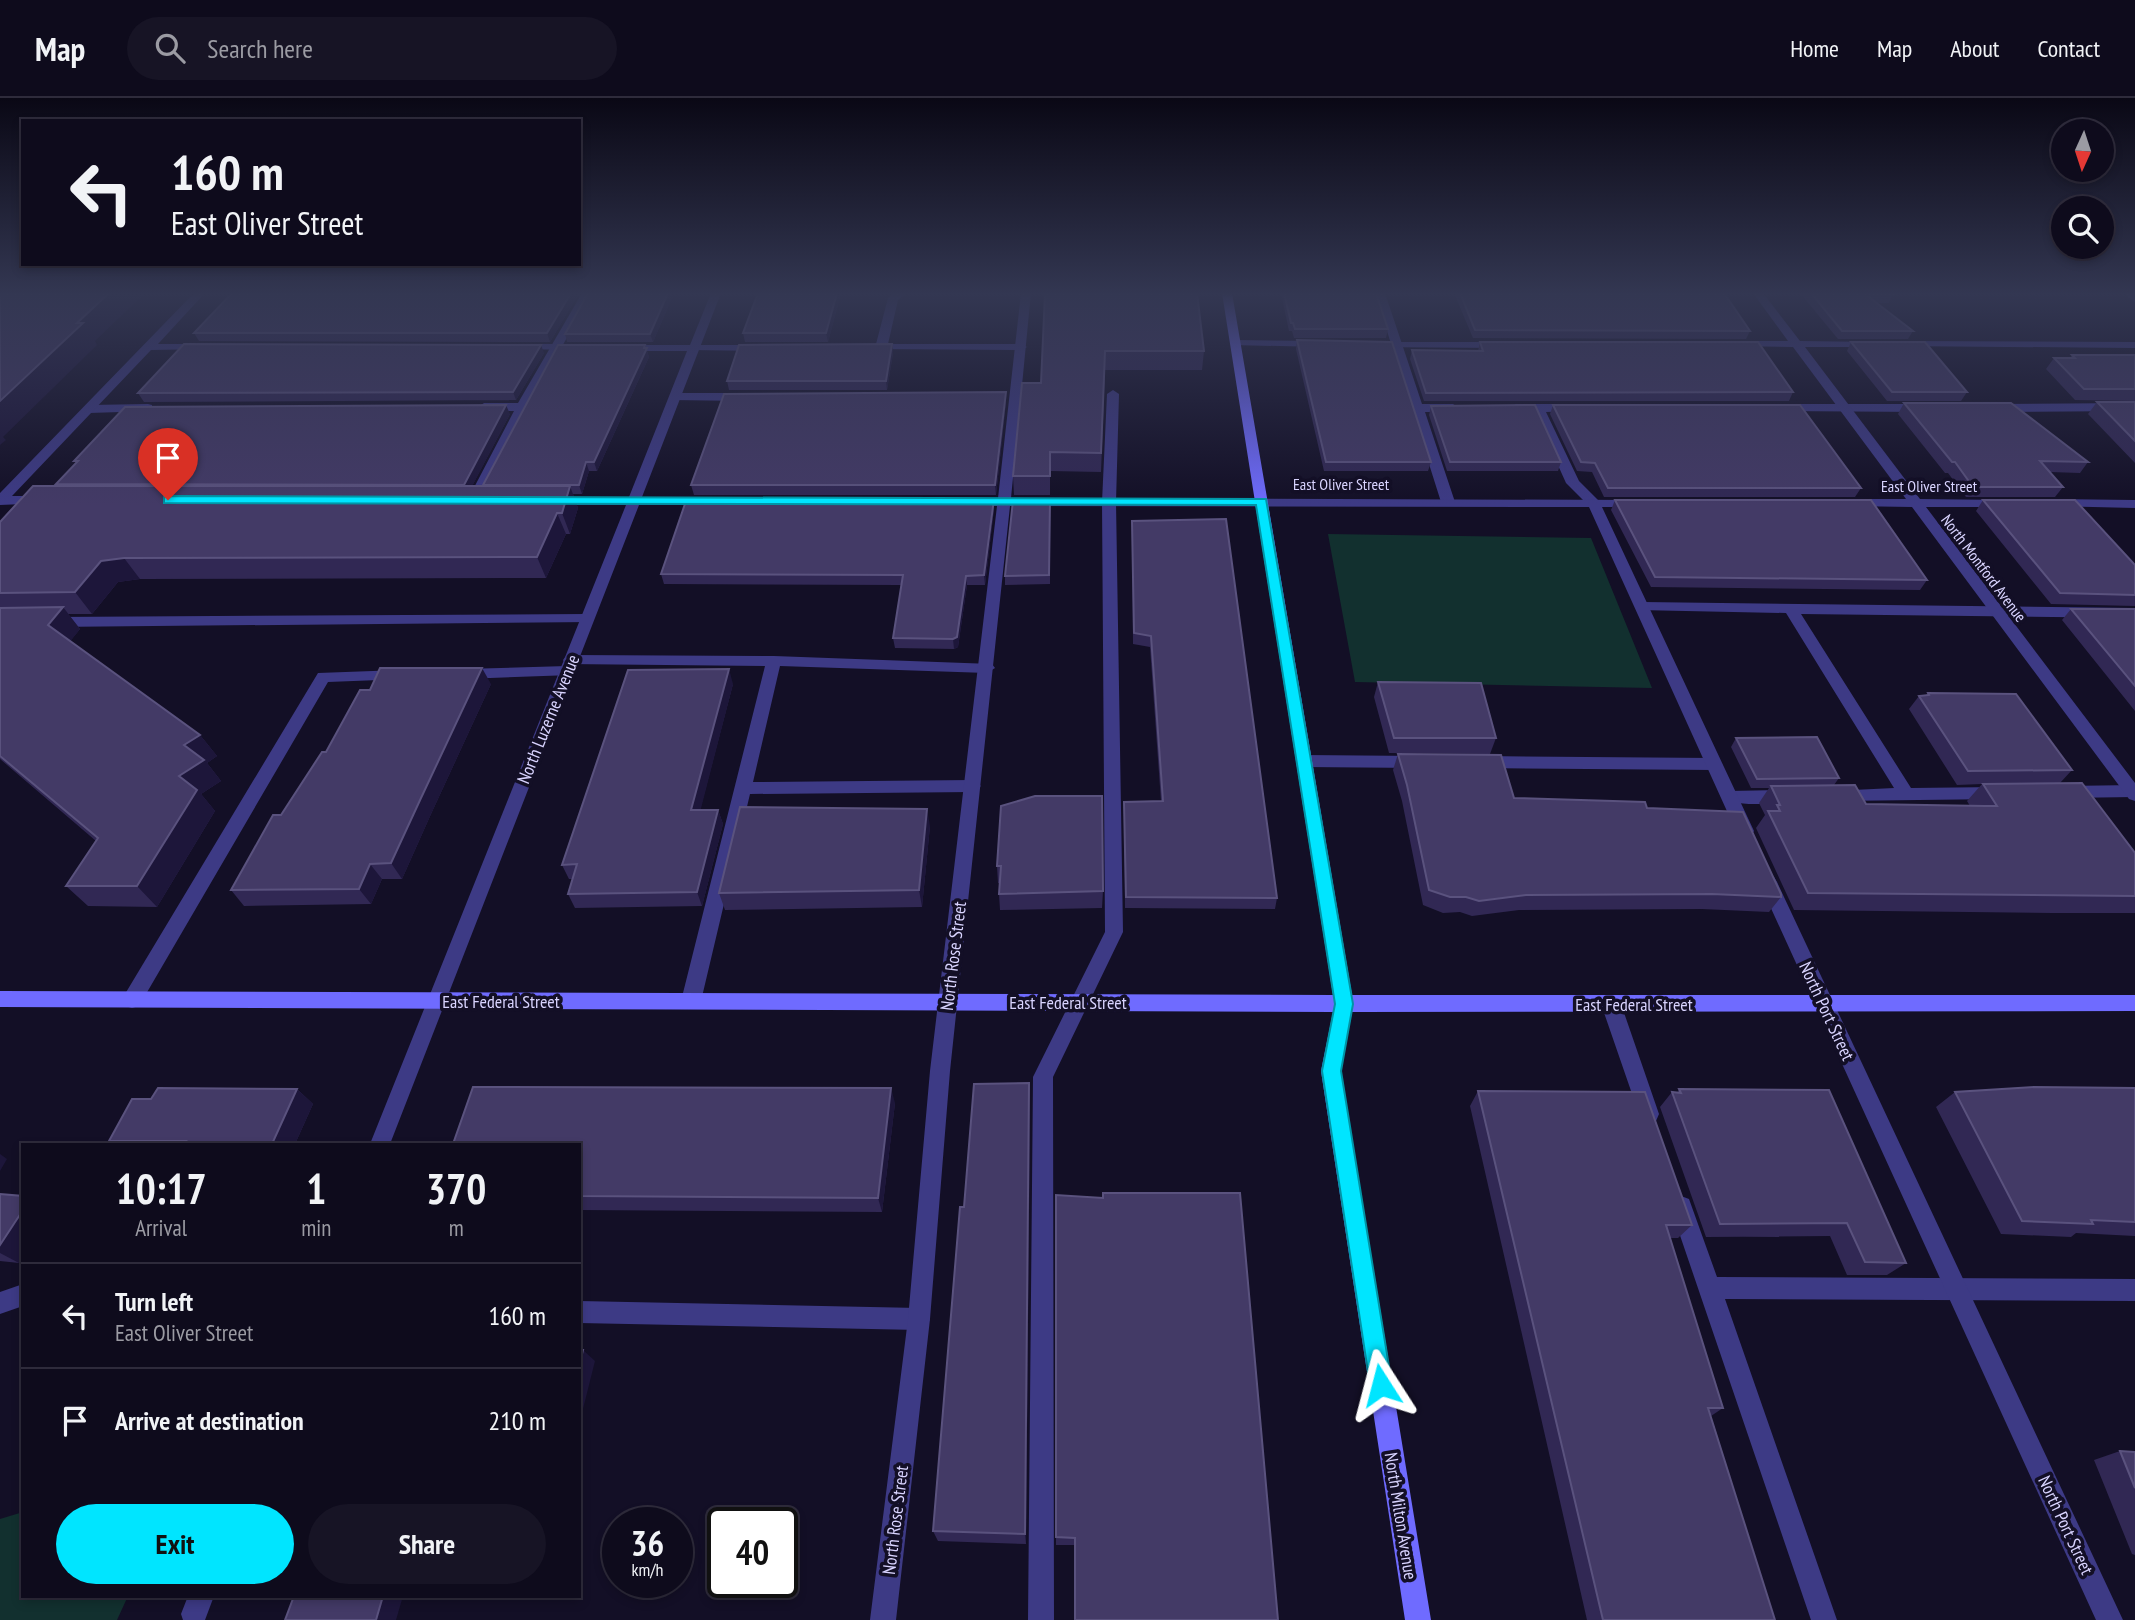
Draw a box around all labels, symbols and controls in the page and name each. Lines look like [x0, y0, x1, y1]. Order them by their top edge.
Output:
search box [127, 17, 617, 80]
text: Map [35, 27, 85, 70]
icon: search [151, 29, 189, 67]
text: Search here [207, 32, 313, 65]
text: Home [1790, 33, 1839, 64]
text: Map [1877, 33, 1912, 64]
text: About [1950, 33, 1999, 64]
text: Contact [2037, 33, 2100, 64]
north arrow [2051, 119, 2114, 182]
map controls [2051, 119, 2114, 259]
text: 160 m [171, 140, 284, 204]
icon: left [56, 147, 147, 238]
button: search [2051, 196, 2114, 259]
text: East Oliver Street [171, 202, 363, 244]
pin [138, 428, 198, 500]
icon: arrive [149, 439, 187, 477]
street label: East Oliver Street [1293, 474, 1390, 494]
street label: East Oliver Street [1881, 476, 1978, 496]
street label: North Montford Avenue [1937, 510, 2031, 626]
street label: North Luzerne Avenue [512, 651, 584, 787]
street label: North Rose Street [935, 900, 971, 1012]
street label: North Port Street [1794, 958, 1860, 1064]
street label: East Federal Street [442, 990, 560, 1013]
street label: East Federal Street [1009, 991, 1127, 1014]
street label: East Federal Street [1575, 993, 1693, 1016]
text: 10:17 [116, 1161, 207, 1216]
text: 1 [306, 1161, 326, 1216]
text: 370 [426, 1161, 486, 1216]
text: Arrival [135, 1213, 187, 1242]
text: min [301, 1213, 331, 1242]
text: m [449, 1213, 464, 1242]
text: Turn left [115, 1285, 193, 1318]
icon: left [56, 1297, 94, 1335]
text: 160 m [488, 1299, 546, 1332]
text: East Oliver Street [115, 1318, 253, 1347]
position arrow [1344, 1348, 1418, 1422]
icon: arrive [56, 1402, 94, 1440]
text: Arrive at destination [115, 1404, 304, 1437]
text: 210 m [488, 1404, 546, 1437]
street label: North Milton Avenue [1380, 1451, 1422, 1581]
street label: North Rose Street [877, 1464, 913, 1576]
street label: North Port Street [2033, 1472, 2099, 1578]
button: Exit [56, 1504, 294, 1584]
button: Share [308, 1504, 546, 1584]
speed limit sign: 40 [707, 1507, 798, 1598]
text: 36 [631, 1520, 664, 1566]
text: km/h [632, 1558, 663, 1581]

